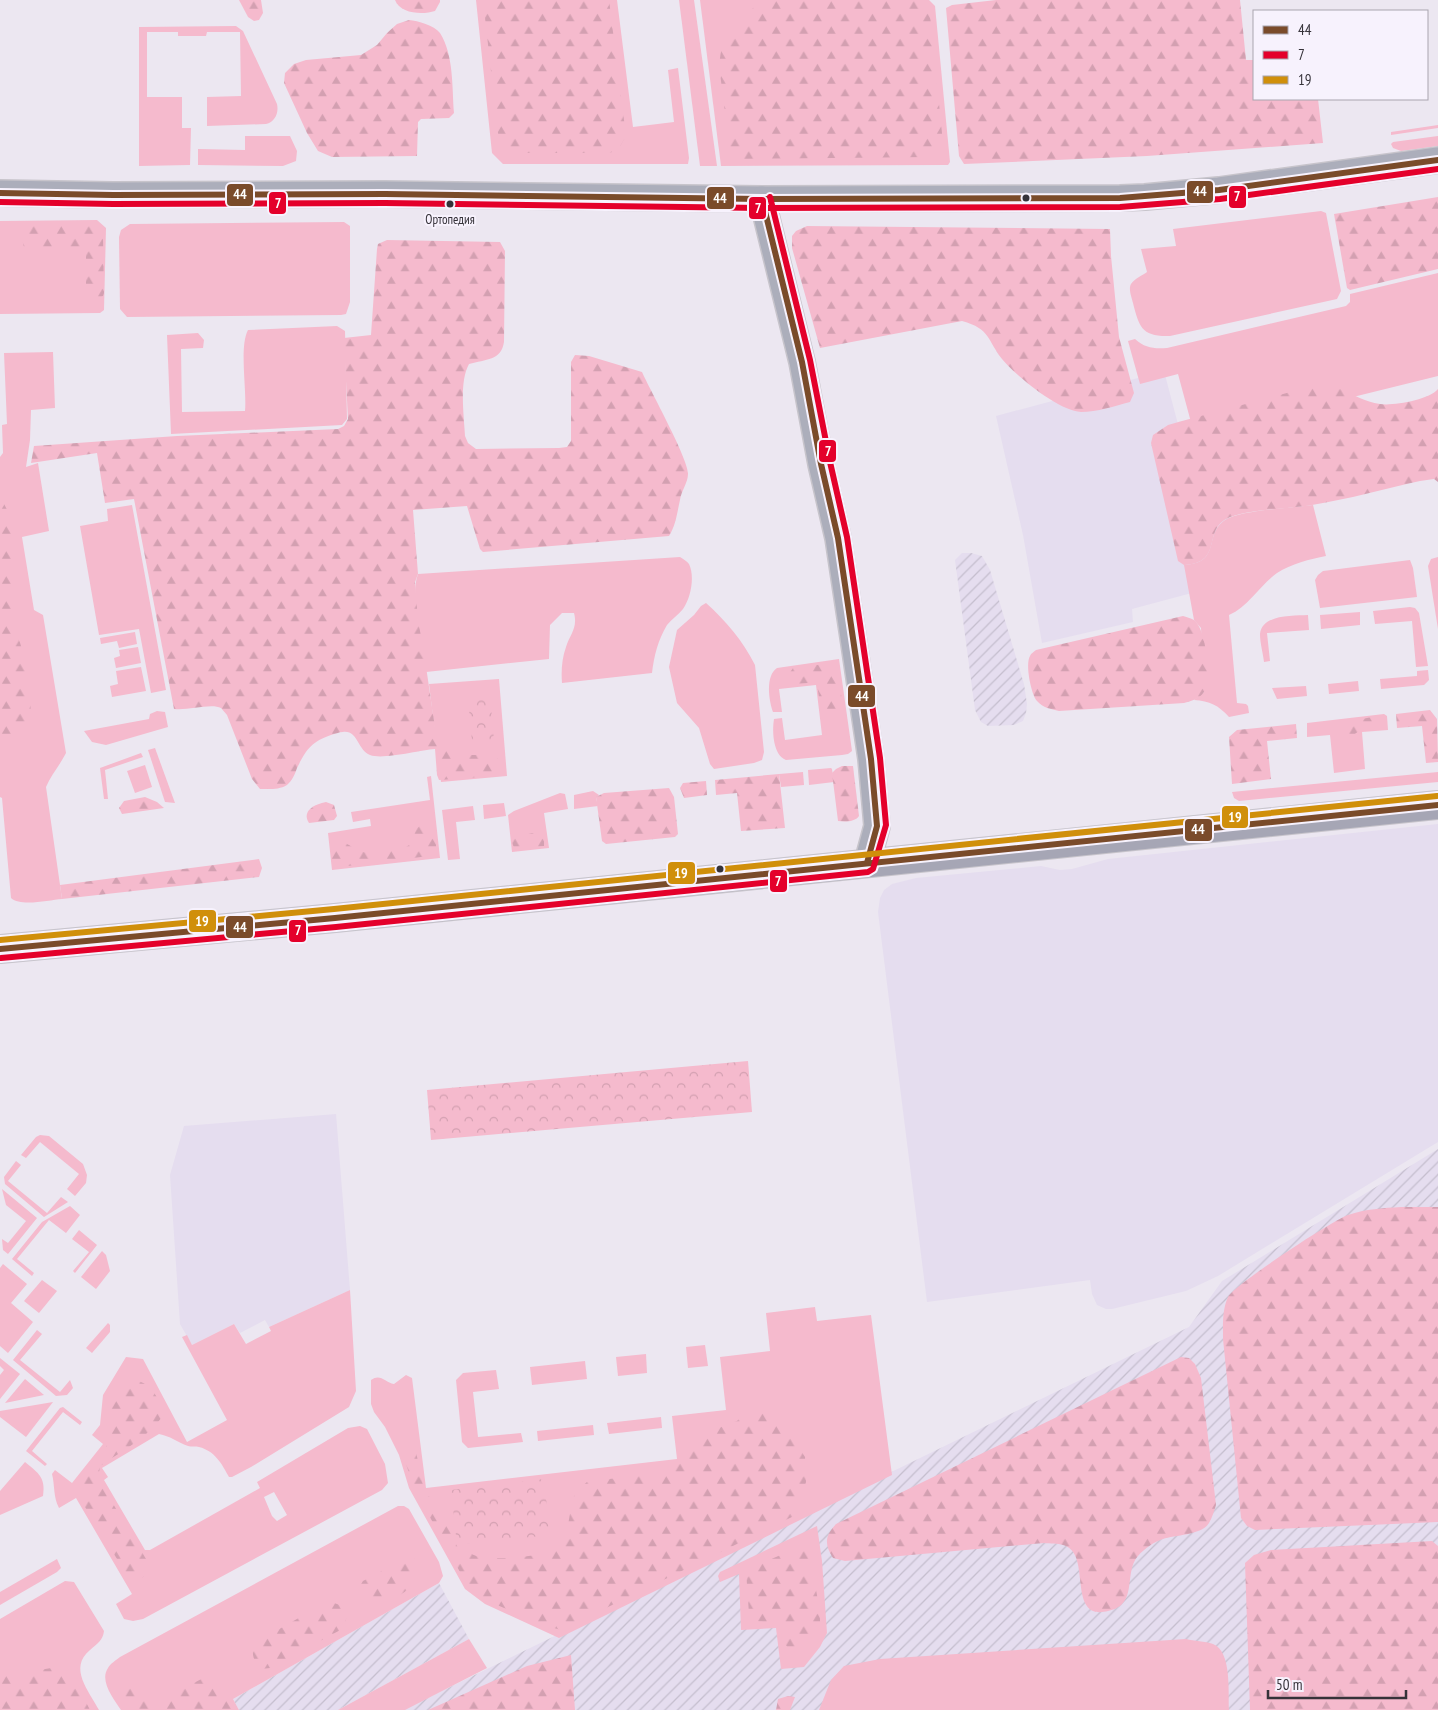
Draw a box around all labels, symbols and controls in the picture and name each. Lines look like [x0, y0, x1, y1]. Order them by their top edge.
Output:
legend [1253, 10, 1428, 100]
text: 44 [1298, 20, 1312, 39]
text: 7 [1298, 45, 1305, 64]
text: 19 [1298, 70, 1312, 89]
line badge: 44 [1186, 180, 1214, 204]
text: 44 [1193, 182, 1207, 200]
line badge: 44 [226, 183, 254, 207]
text: 44 [233, 185, 247, 203]
line badge: 7 [1228, 185, 1247, 209]
line badge: 44 [706, 186, 735, 210]
text: 7 [1234, 187, 1241, 205]
text: 44 [713, 189, 727, 207]
line badge: 7 [268, 191, 287, 215]
unlabelled marker [1021, 193, 1031, 203]
text: 7 [275, 194, 282, 212]
line badge: 7 [748, 196, 767, 220]
marker: Ортопедия [445, 199, 455, 209]
text: 7 [755, 199, 762, 217]
place label: Ортопедия [425, 211, 475, 228]
line badge: 7 [818, 439, 837, 463]
text: 7 [825, 442, 832, 460]
line badge: 44 [847, 684, 876, 708]
text: 44 [855, 687, 869, 705]
line badge: 19 [1221, 805, 1249, 829]
text: 19 [1228, 808, 1242, 826]
line badge: 44 [1184, 818, 1213, 842]
text: 44 [1191, 820, 1205, 838]
line badge: 19 [667, 861, 696, 885]
text: 19 [674, 864, 688, 882]
unlabelled marker [715, 864, 725, 874]
line badge: 7 [769, 869, 788, 893]
text: 7 [775, 872, 782, 890]
line badge: 19 [188, 909, 217, 933]
text: 19 [195, 912, 209, 930]
line badge: 44 [225, 915, 254, 939]
text: 44 [233, 918, 247, 936]
line badge: 7 [288, 919, 307, 943]
text: 7 [295, 921, 302, 939]
scale bar [1268, 1668, 1406, 1700]
text: 50 m [1276, 1675, 1302, 1694]

